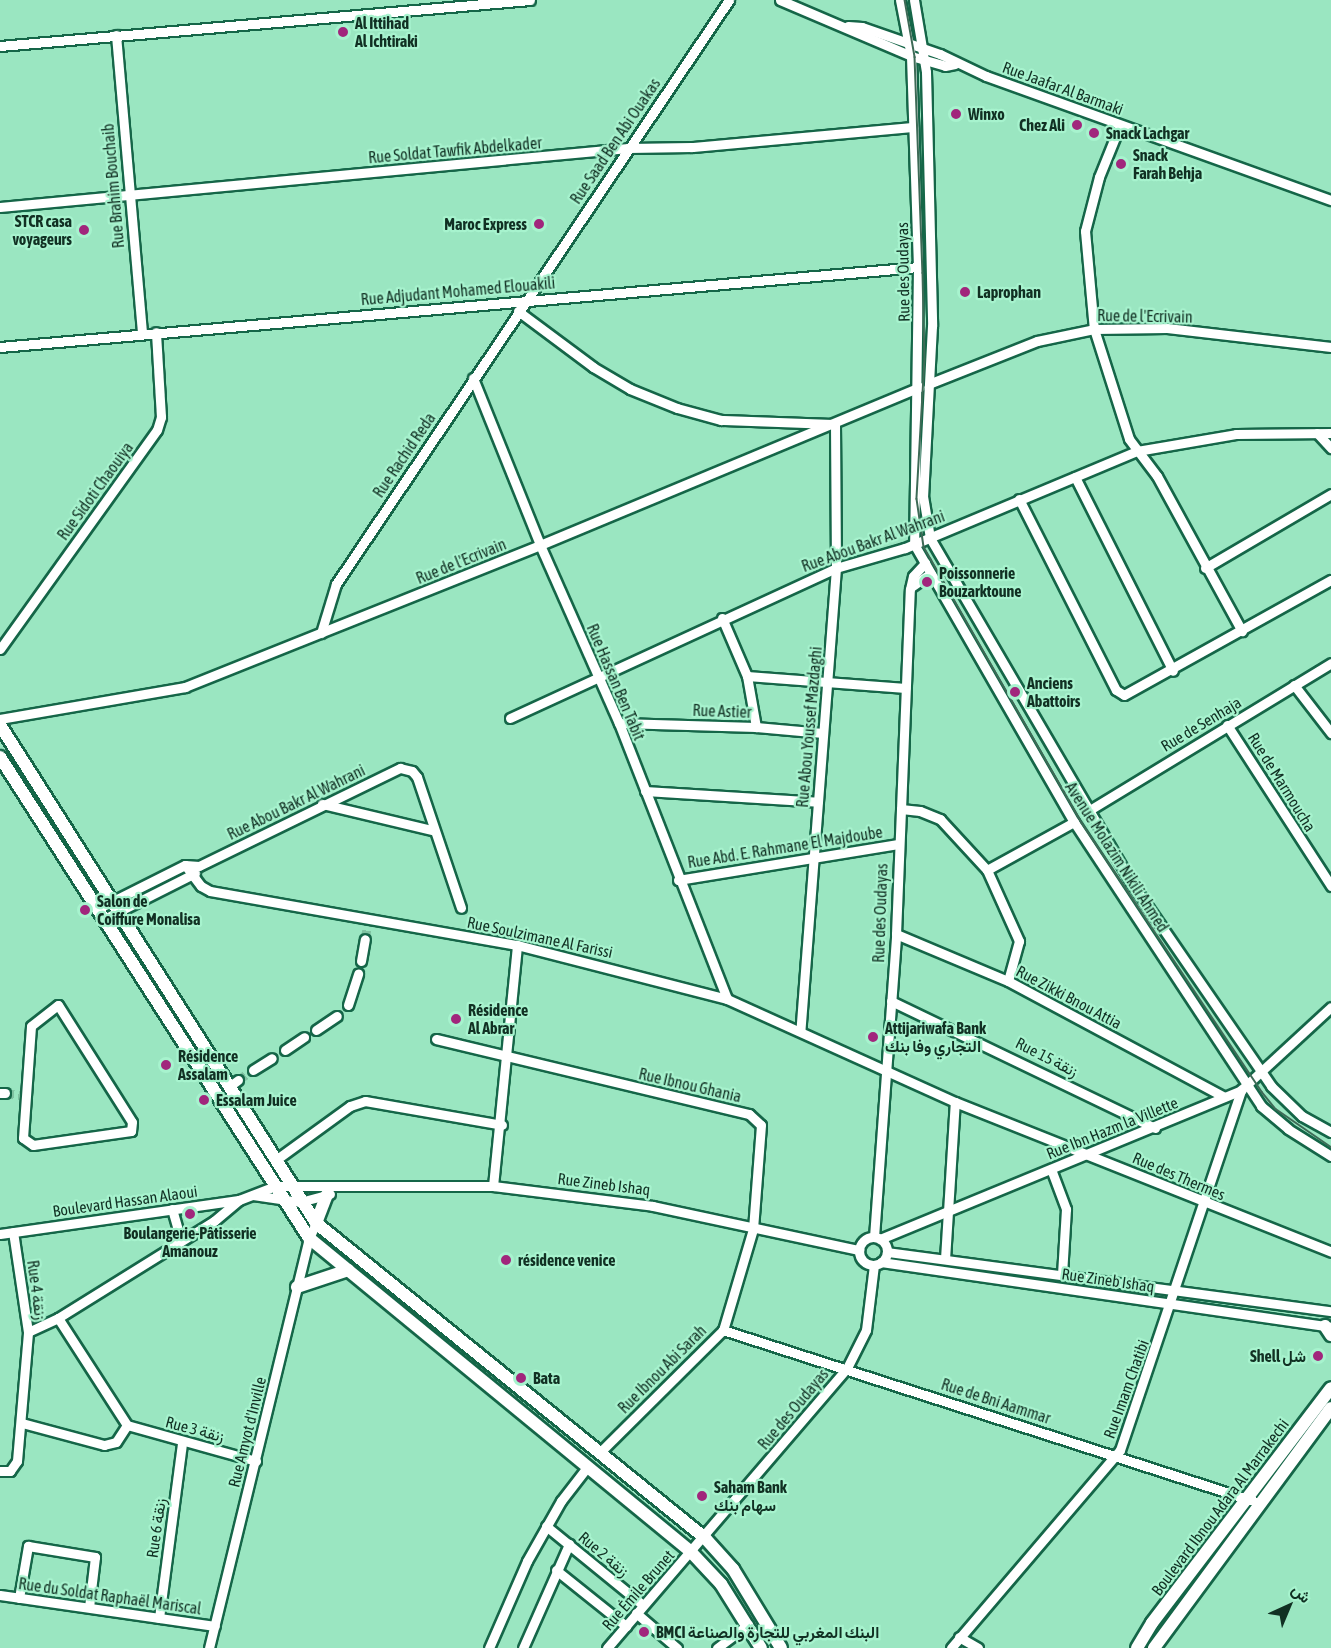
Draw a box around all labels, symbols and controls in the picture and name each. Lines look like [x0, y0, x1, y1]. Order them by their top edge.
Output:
place label: Al Ittihad Al Ichtiraki [355, 13, 418, 51]
marker: Al Ittihad Al Ichtiraki [336, 25, 350, 39]
street label: Rue Jaafar Al Barmaki [1000, 57, 1126, 119]
street label: Rue Saad Ben Abi Ouakas [566, 75, 664, 207]
place label: Winxo [968, 104, 1005, 124]
marker: Winxo [949, 107, 963, 121]
place label: Chez Ali [1019, 115, 1065, 135]
marker: Chez Ali [1070, 118, 1084, 132]
street label: Rue Brahim Bouchaib [98, 123, 128, 249]
place label: Snack Lachgar [1106, 123, 1189, 143]
marker: Snack Lachgar [1087, 126, 1101, 140]
street label: Rue Soldat Tawfik Abdelkader [367, 133, 543, 167]
place label: Snack Farah Behja [1133, 145, 1202, 183]
marker: Snack Farah Behja [1114, 157, 1128, 171]
place label: STCR casa voyageurs [12, 211, 72, 249]
place label: Maroc Express [444, 214, 527, 234]
marker: Maroc Express [532, 217, 546, 231]
street label: Rue des Oudayas [893, 222, 913, 322]
marker: STCR casa voyageurs [77, 223, 91, 237]
street label: Rue Adjudant Mohamed Elouakili [360, 273, 556, 309]
place label: Laprophan [977, 282, 1041, 302]
marker: Laprophan [958, 285, 972, 299]
street label: Rue de l'Ecrivain [1097, 306, 1193, 326]
street label: Rue Rachid Reda [369, 409, 439, 501]
street label: Rue Sidoti Chaouiya [53, 438, 137, 544]
street label: Rue Abou Bakr Al Wahrani [799, 506, 947, 576]
street label: Rue de l'Ecrivain [413, 534, 509, 588]
place label: Poissonnerie Bouzarktoune [939, 563, 1022, 601]
marker: Poissonnerie Bouzarktoune [920, 575, 934, 589]
street label: Rue Hassan Ben Tabit [583, 621, 649, 743]
street label: Rue Abou Youssef Mazdaghi [792, 646, 826, 808]
place label: Anciens Abattoirs [1027, 673, 1080, 711]
marker: Anciens Abattoirs [1008, 685, 1022, 699]
street label: Rue de Senhaja [1157, 693, 1245, 755]
street label: Rue Astier [692, 700, 752, 722]
street label: Rue de Marmoucha [1244, 729, 1320, 835]
street label: Rue Abou Bakr Al Wahrani [224, 760, 368, 844]
street label: Avenue Molazim Nikili Ahmed [1061, 778, 1173, 936]
street label: Rue Abd. E. Rahmane El Majdoube [686, 822, 884, 872]
street label: Rue des Oudayas [869, 863, 891, 963]
place label: Salon de Coiffure Monalisa [97, 891, 200, 929]
marker: Salon de Coiffure Monalisa [78, 903, 92, 917]
street label: Rue Soulzimane Al Farissi [466, 912, 614, 962]
street label: Rue Zikki Bnou Attia [1013, 961, 1125, 1033]
place label: Résidence Al Abrar [468, 1000, 528, 1038]
marker: Résidence Al Abrar [449, 1012, 463, 1026]
place label: Attijariwafa Bank التجاري وفا بنك [885, 1018, 986, 1056]
marker: Attijariwafa Bank التجاري وفا بنك [866, 1030, 880, 1044]
street label: Rue 15 زنقة [1013, 1033, 1081, 1081]
place label: Résidence Assalam [178, 1046, 238, 1084]
marker: Résidence Assalam [159, 1058, 173, 1072]
street label: Rue Ibnou Ghania [637, 1064, 743, 1106]
place label: Essalam Juice [216, 1090, 297, 1110]
marker: Essalam Juice [197, 1093, 211, 1107]
street label: Rue Ibn Hazm la Villette [1043, 1093, 1181, 1163]
street label: Rue des Thermes [1130, 1148, 1228, 1204]
street label: Rue Zineb Ishaq [556, 1169, 652, 1199]
street label: Boulevard Hassan Alaoui [51, 1181, 199, 1221]
marker: Boulangerie-Pâtisserie Amanouz [183, 1207, 197, 1221]
place label: Boulangerie-Pâtisserie Amanouz [123, 1223, 257, 1261]
place label: résidence venice [518, 1250, 616, 1270]
marker: résidence venice [499, 1253, 513, 1267]
street label: Rue 4 زنقة [23, 1259, 51, 1321]
street label: Rue Zineb Ishaq [1060, 1264, 1156, 1296]
street label: Rue Ibnou Abi Sarah [614, 1321, 710, 1417]
street label: Rue Imam Chatibi [1099, 1337, 1153, 1441]
place label: Shell شل [1250, 1346, 1306, 1366]
marker: Shell شل [1311, 1349, 1325, 1363]
street label: Rue des Oudayas [754, 1365, 832, 1453]
place label: Bata [533, 1368, 560, 1388]
marker: Bata [514, 1371, 528, 1385]
street label: Rue de Bni Aammar [939, 1374, 1053, 1428]
street label: Rue Amyot d'Inville [224, 1375, 270, 1489]
street label: Rue 3 زنقة [163, 1412, 227, 1446]
street label: Boulevard Ibnou Adara Al Marrakechi [1147, 1415, 1293, 1599]
place label: Saham Bank سهام بنك [714, 1477, 787, 1515]
marker: Saham Bank سهام بنك [695, 1489, 709, 1503]
street label: Rue 6 زنقة [142, 1497, 170, 1559]
street label: Rue 2 زنقة [575, 1527, 633, 1581]
street label: Rue Émile Brunet [598, 1546, 678, 1634]
street label: Rue du Soldat Raphaël Mariscal [17, 1574, 203, 1618]
north arrow [1259, 1576, 1319, 1636]
text: ش [1288, 1580, 1315, 1606]
place label: BMCI البنك المغربي للتجارة والصناعة [656, 1622, 879, 1642]
marker: BMCI البنك المغربي للتجارة والصناعة [637, 1625, 651, 1639]

